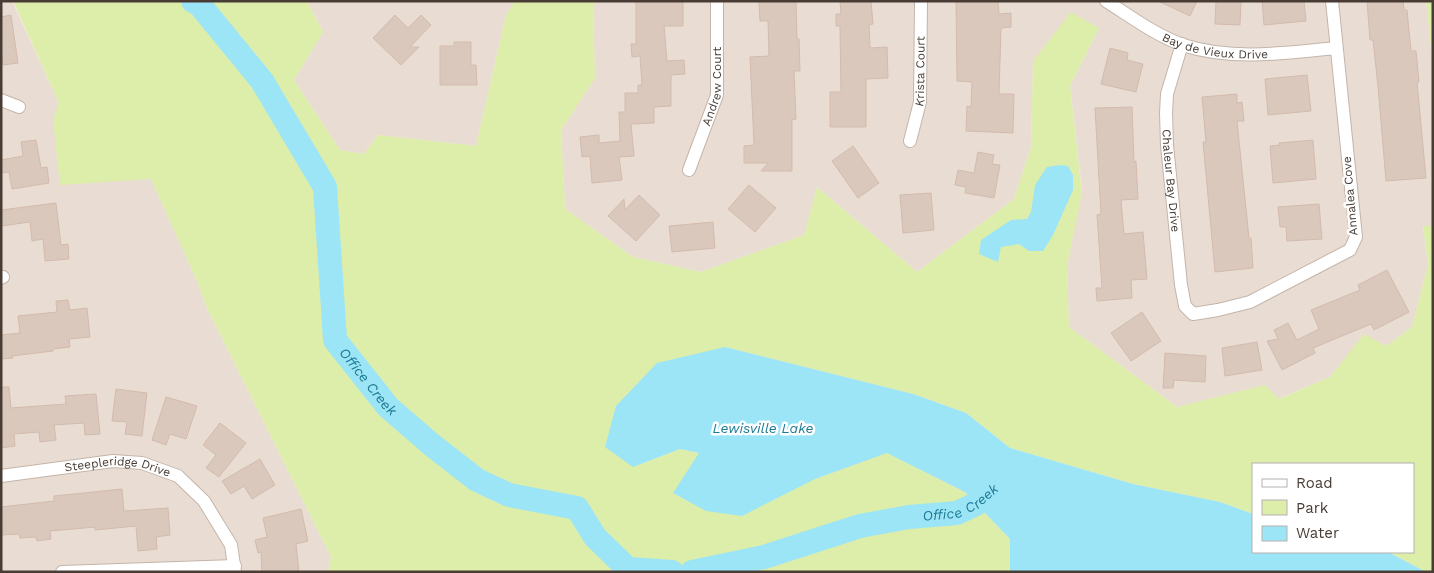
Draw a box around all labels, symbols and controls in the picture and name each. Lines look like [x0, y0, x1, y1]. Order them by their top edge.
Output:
street label: Bay de Vieux Drive [1160, 30, 1268, 61]
street label: Krista Court [912, 36, 928, 108]
street label: Andrew Court [699, 47, 724, 128]
street label: Chaleur Bay Drive [1160, 129, 1183, 233]
street label: Annalea Cove [1340, 156, 1360, 236]
water label: Office Creek [336, 344, 400, 419]
water label: Lewisville Lake [713, 420, 813, 436]
street label: Steepleridge Drive [64, 454, 172, 480]
legend [1252, 463, 1414, 553]
text: Road [1296, 474, 1333, 492]
water label: Office Creek [922, 480, 1002, 524]
text: Park [1296, 499, 1329, 517]
text: Water [1296, 524, 1339, 542]

